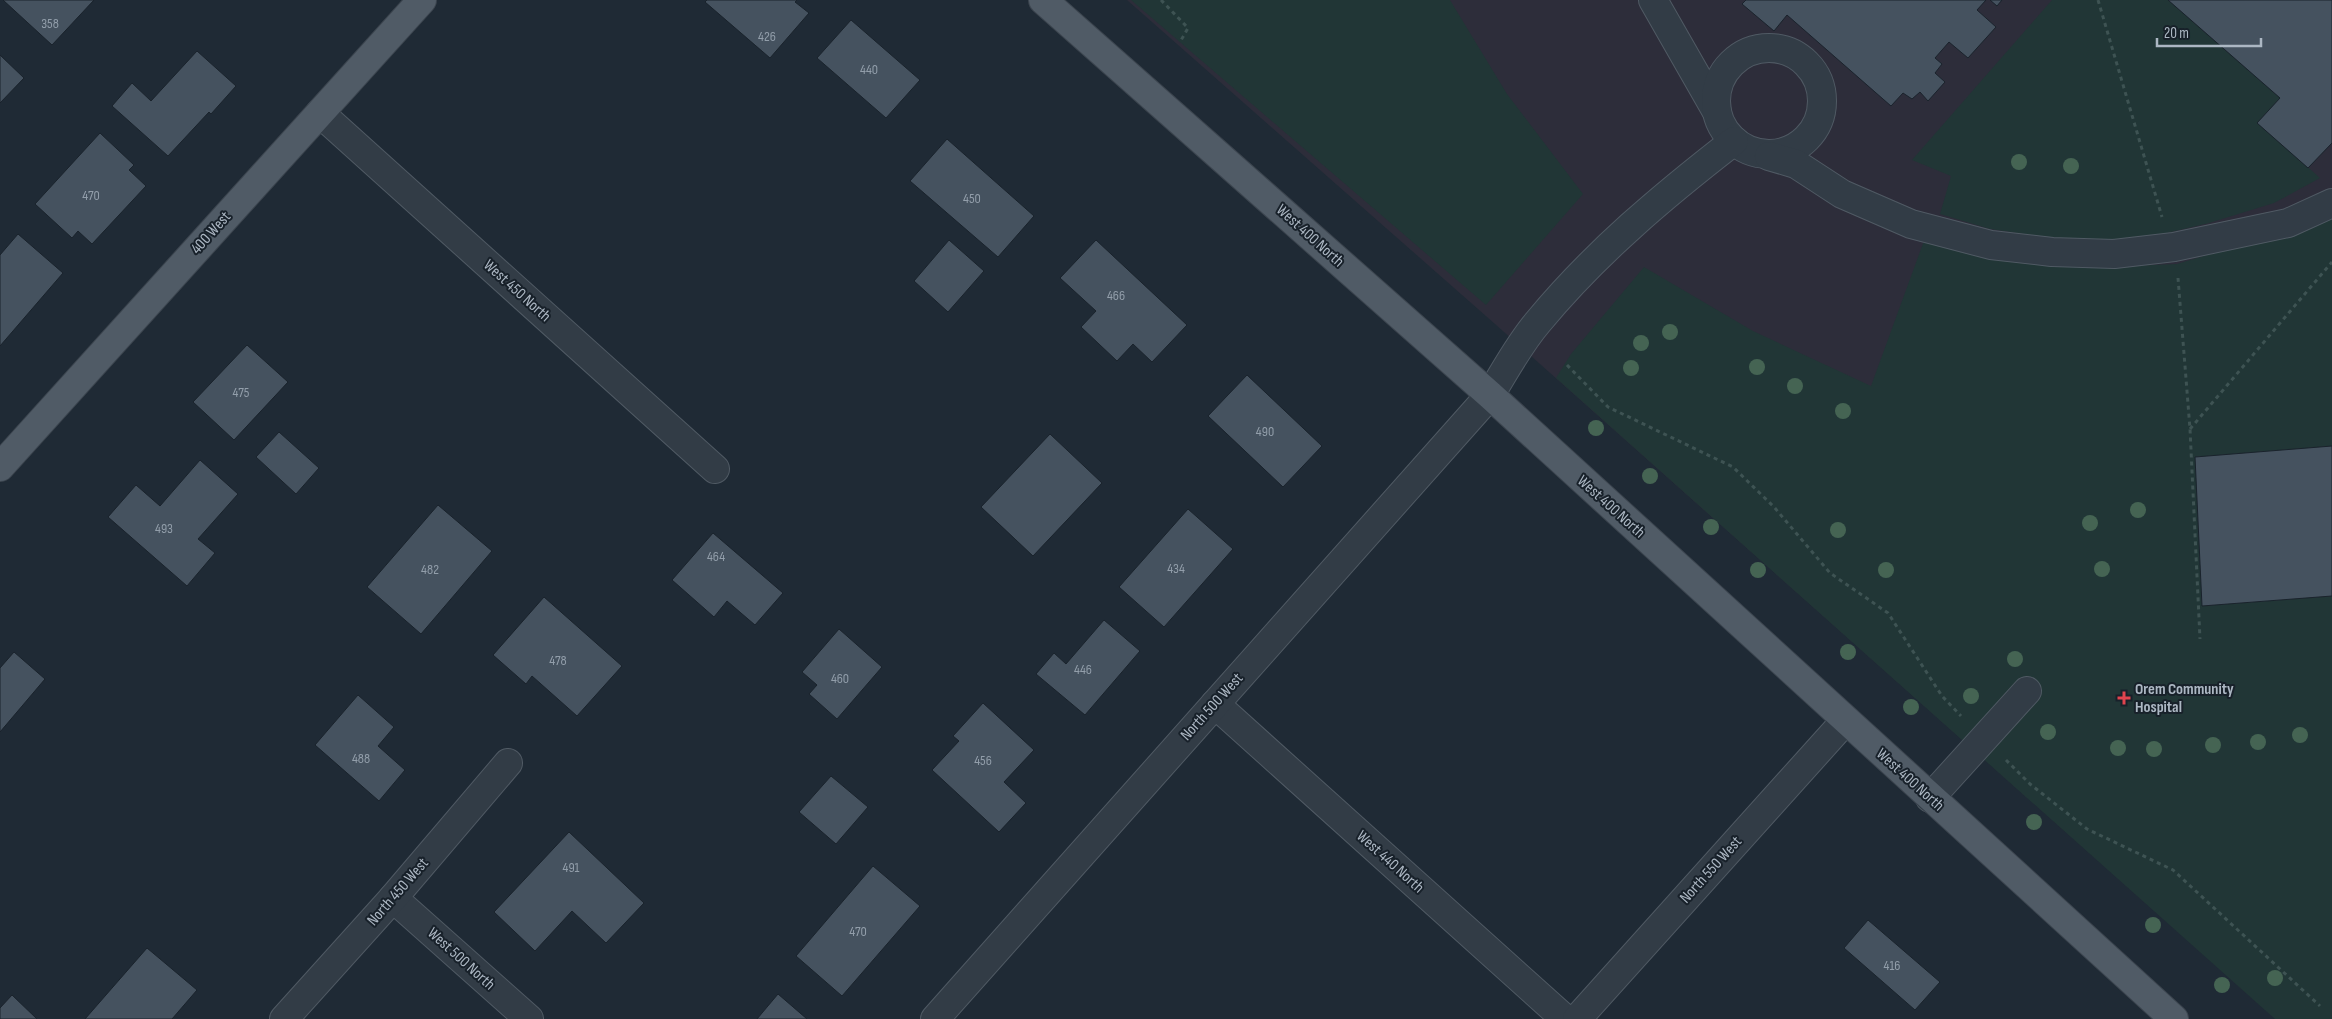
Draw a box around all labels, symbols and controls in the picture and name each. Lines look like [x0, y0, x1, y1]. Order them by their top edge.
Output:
house number: 358 [41, 15, 59, 32]
scale bar [2157, 15, 2261, 47]
text: 20 m [2164, 24, 2189, 43]
house number: 426 [758, 28, 776, 45]
house number: 440 [860, 61, 878, 78]
house number: 470 [82, 187, 100, 204]
house number: 450 [963, 190, 981, 207]
street label: West 400 North [1272, 201, 1348, 271]
street label: 400 West [187, 208, 235, 258]
street label: West 450 North [479, 256, 555, 326]
house number: 466 [1107, 287, 1125, 304]
house number: 475 [233, 384, 250, 401]
house number: 490 [1256, 423, 1274, 440]
street label: West 400 North [1573, 472, 1649, 542]
house number: 493 [155, 520, 173, 537]
house number: 464 [707, 548, 725, 565]
house number: 434 [1167, 560, 1185, 577]
house number: 482 [421, 561, 439, 578]
house number: 478 [549, 652, 567, 669]
house number: 446 [1074, 661, 1092, 678]
street label: North 500 West [1177, 669, 1247, 745]
house number: 460 [831, 670, 849, 687]
place label: Orem Community Hospital [2135, 680, 2234, 717]
marker: Orem Community Hospital [2117, 691, 2131, 705]
street label: West 400 North [1872, 745, 1948, 815]
house number: 488 [352, 750, 370, 767]
house number: 456 [974, 752, 992, 769]
street label: West 440 North [1352, 827, 1428, 897]
street label: North 550 West [1676, 833, 1746, 907]
street label: North 450 West [363, 854, 433, 930]
house number: 491 [563, 859, 580, 876]
house number: 470 [849, 923, 867, 940]
street label: West 500 North [423, 924, 499, 994]
house number: 416 [1884, 957, 1900, 974]

